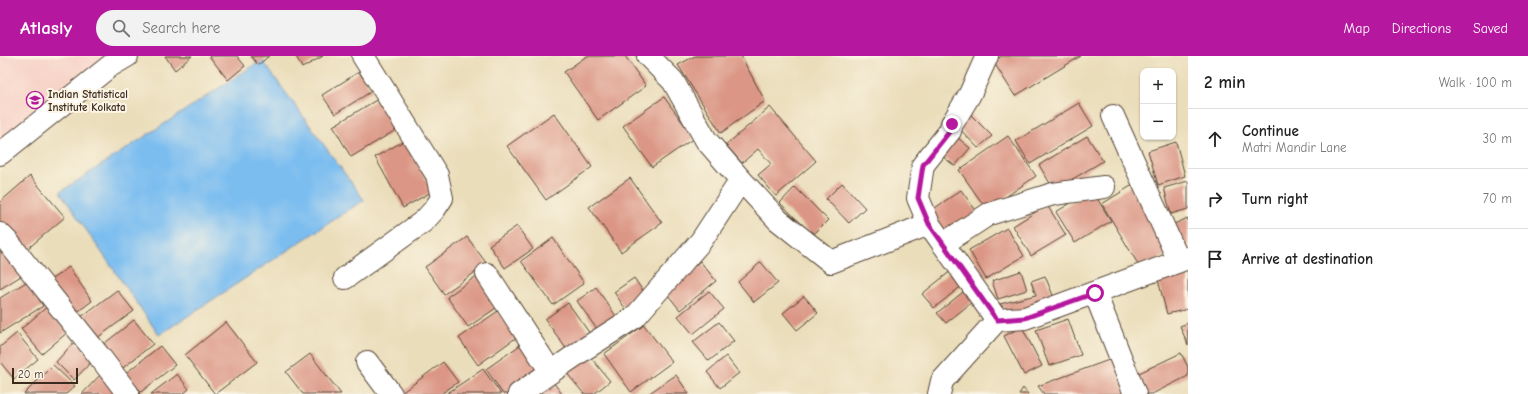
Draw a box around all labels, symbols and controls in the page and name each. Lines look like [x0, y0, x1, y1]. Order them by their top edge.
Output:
search box [96, 10, 376, 46]
text: Atlasly [20, 17, 72, 39]
icon: search [110, 17, 132, 39]
text: Search here [142, 19, 220, 37]
text: Map [1343, 20, 1370, 37]
text: Directions [1392, 20, 1451, 37]
text: Saved [1473, 20, 1508, 37]
map controls [1140, 68, 1176, 140]
button: + [1140, 68, 1176, 104]
text: 2 min [1204, 73, 1245, 92]
text: Walk · 100 m [1439, 75, 1512, 90]
place label: Indian Statistical Institute Kolkata [48, 88, 128, 114]
school or university icon: Indian Statistical Institute Kolkata [25, 90, 45, 110]
button: − [1140, 104, 1176, 140]
route end [943, 115, 961, 133]
text: Continue [1242, 122, 1299, 140]
icon: ahead [1204, 128, 1226, 150]
text: 30 m [1482, 131, 1512, 146]
text: Matri Mandir Lane [1242, 140, 1347, 155]
icon: right [1204, 188, 1226, 210]
text: Turn right [1242, 190, 1308, 208]
text: 70 m [1483, 191, 1512, 206]
icon: arrive [1204, 248, 1226, 270]
text: Arrive at destination [1242, 250, 1373, 268]
route start [1086, 284, 1104, 302]
scale bar [12, 366, 78, 385]
text: 20 m [18, 368, 43, 381]

